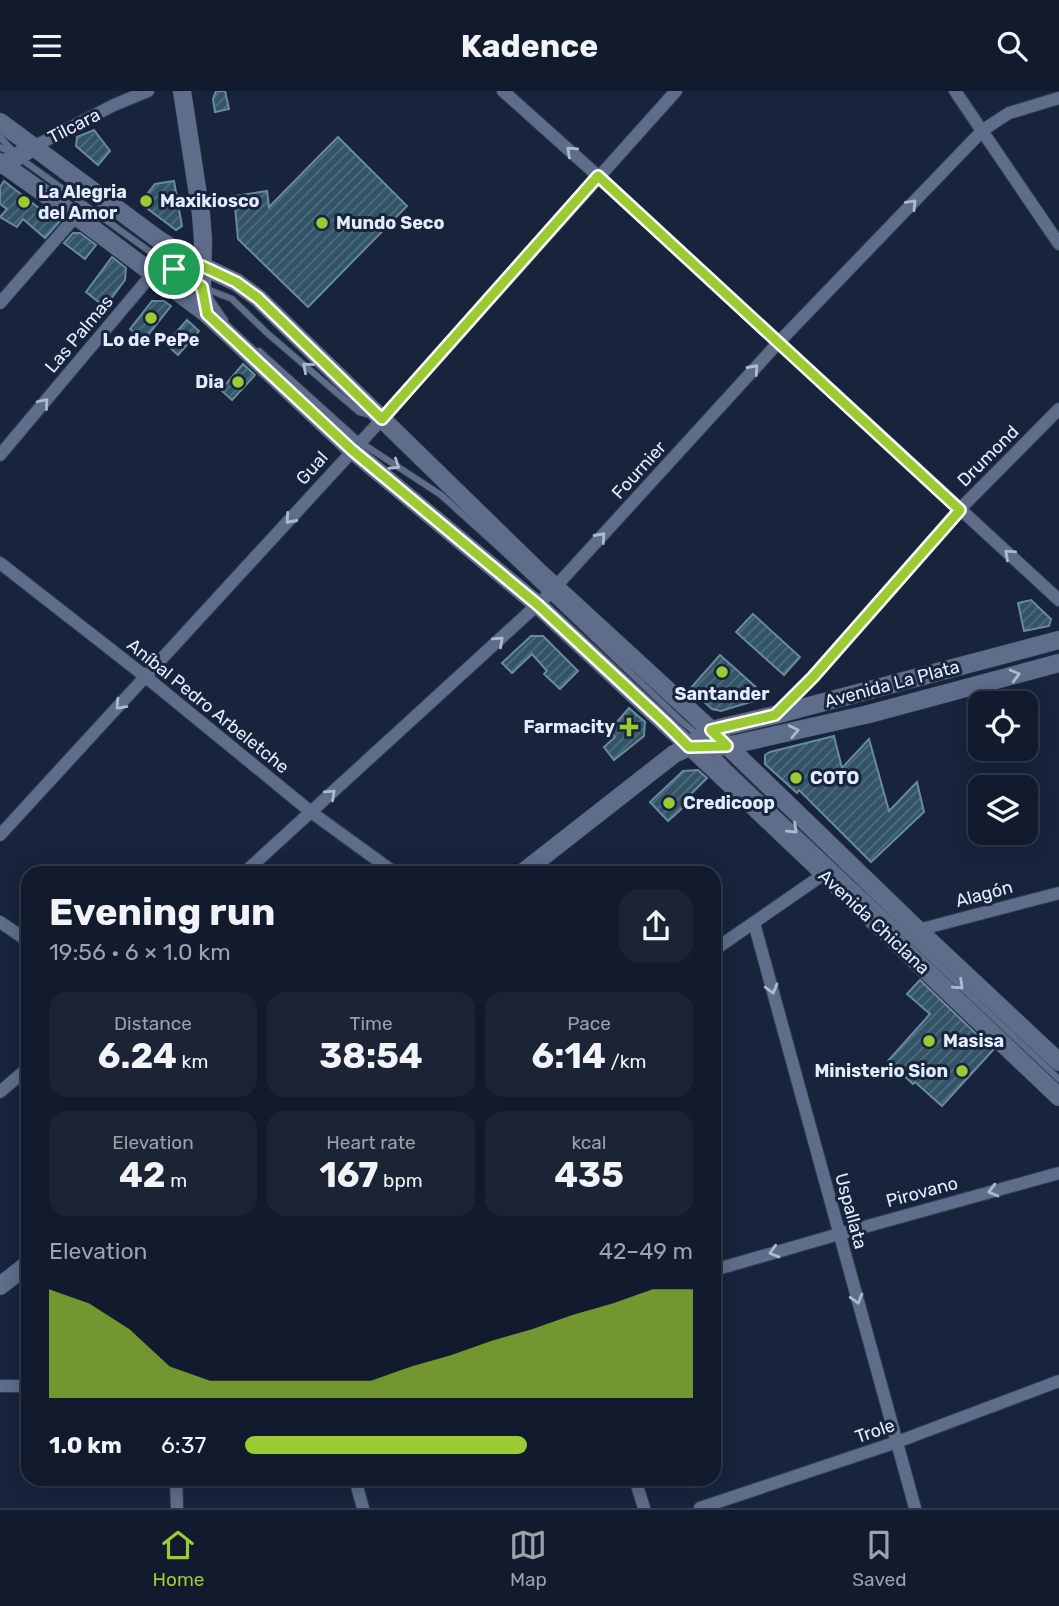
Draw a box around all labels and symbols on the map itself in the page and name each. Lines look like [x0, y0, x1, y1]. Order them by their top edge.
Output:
street label: Tilcara [44, 104, 104, 148]
one-way arrow [566, 147, 579, 160]
place label: La Alegria del Amor [38, 181, 127, 224]
place label: Maxikiosco [160, 190, 260, 212]
marker: Maxikiosco [138, 193, 154, 209]
marker: La Alegria del Amor [16, 194, 32, 210]
one-way arrow [903, 199, 916, 212]
place label: Mundo Seco [336, 212, 444, 234]
marker: Mundo Seco [314, 215, 330, 231]
pin [144, 239, 204, 299]
street label: Las Palmas [40, 291, 118, 377]
marker: Lo de PePe [143, 310, 159, 326]
place label: Lo de PePe [103, 329, 200, 351]
one-way arrow [302, 363, 315, 375]
one-way arrow [746, 364, 759, 377]
place label: Dia [195, 371, 224, 393]
marker: Dia [230, 374, 246, 390]
one-way arrow [36, 398, 48, 411]
street label: Drumond [953, 421, 1023, 491]
street label: Fournier [607, 436, 671, 504]
street label: Gual [291, 447, 333, 489]
one-way arrow [387, 457, 400, 470]
one-way arrow [286, 511, 298, 524]
one-way arrow [593, 532, 606, 545]
one-way arrow [1004, 550, 1017, 562]
street label: Aníbal Pedro Arbeletche [123, 634, 293, 778]
one-way arrow [491, 637, 504, 649]
street label: Avenida La Plata [822, 655, 962, 713]
marker: Santander [714, 664, 730, 680]
one-way arrow [1008, 669, 1020, 683]
place label: Santander [675, 683, 769, 705]
one-way arrow [116, 697, 128, 710]
place label: Farmacity [523, 716, 615, 738]
marker: Farmacity [621, 719, 637, 735]
one-way arrow [788, 724, 800, 739]
place label: COTO [810, 767, 859, 789]
marker: COTO [788, 770, 804, 786]
one-way arrow [323, 790, 336, 802]
place label: Credicoop [683, 792, 775, 814]
marker: Credicoop [661, 795, 677, 811]
one-way arrow [785, 821, 798, 834]
street label: Avenida Chiclana [814, 865, 934, 979]
street label: Alagón [953, 876, 1015, 912]
one-way arrow [951, 977, 964, 989]
one-way arrow [764, 982, 778, 994]
place label: Masisa [943, 1030, 1004, 1052]
marker: Masisa [921, 1033, 937, 1049]
place label: Ministerio Sion [814, 1060, 948, 1082]
marker: Ministerio Sion [954, 1063, 970, 1079]
street label: Uspallata [830, 1170, 872, 1252]
street label: Pirovano [884, 1172, 960, 1212]
one-way arrow [987, 1183, 999, 1197]
one-way arrow [768, 1244, 780, 1259]
one-way arrow [849, 1293, 863, 1305]
street label: Trole [852, 1414, 898, 1448]

